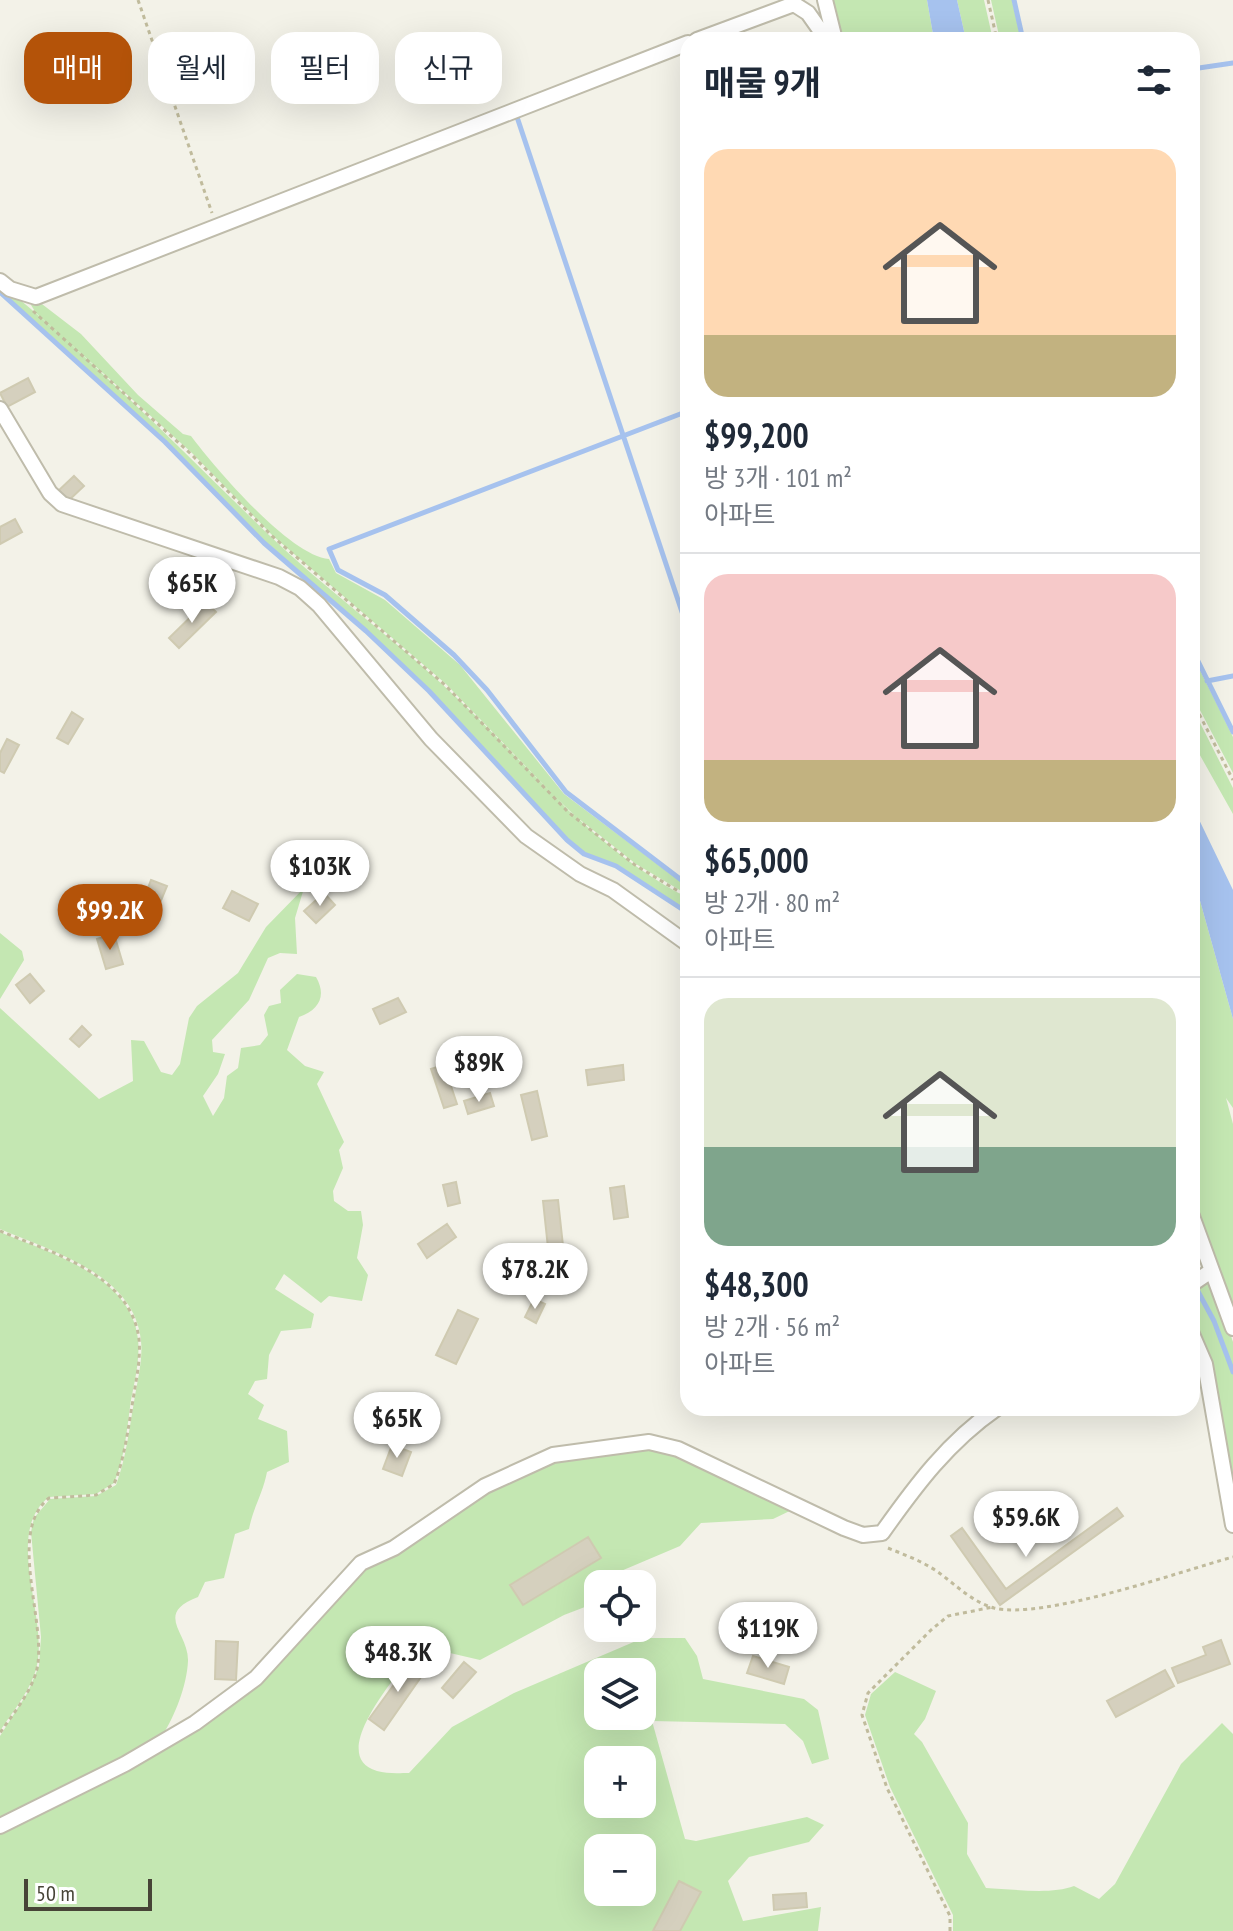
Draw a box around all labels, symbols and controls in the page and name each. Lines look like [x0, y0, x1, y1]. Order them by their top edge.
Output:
chip: 매매 [24, 32, 132, 104]
chip: 월세 [148, 32, 255, 104]
chip: 필터 [271, 32, 379, 104]
chip: 신규 [395, 32, 502, 104]
icon: filters [1132, 58, 1176, 102]
text: 매물 9개 [704, 60, 821, 104]
icon: home [868, 201, 1012, 345]
text: $99,200 [704, 413, 809, 457]
text: 방 3개 · 101 m² [704, 461, 852, 494]
text: 아파트 [704, 498, 776, 531]
pin: $65K [145, 557, 239, 625]
text: $65K [167, 566, 217, 599]
icon: home [868, 626, 1012, 770]
text: $65,000 [704, 838, 809, 882]
pin: $103K [264, 840, 376, 908]
text: $103K [288, 849, 352, 882]
pin: $99.2K [45, 884, 175, 952]
text: 방 2개 · 80 m² [704, 886, 840, 919]
text: $99.2K [76, 893, 144, 926]
text: 아파트 [704, 923, 776, 956]
pin: $89K [432, 1036, 526, 1104]
text: $89K [454, 1045, 504, 1078]
icon: home [868, 1050, 1012, 1194]
pin: $78.2K [470, 1243, 600, 1311]
text: $78.2K [501, 1252, 569, 1285]
text: $48,300 [704, 1262, 809, 1306]
text: 방 2개 · 56 m² [704, 1310, 840, 1343]
text: 아파트 [704, 1347, 776, 1380]
pin: $65K [350, 1392, 444, 1460]
text: $65K [372, 1401, 422, 1434]
pin: $59.6K [961, 1491, 1091, 1559]
text: $59.6K [992, 1500, 1060, 1533]
map controls [584, 1570, 656, 1906]
button: locate [584, 1570, 656, 1642]
pin: $119K [712, 1602, 824, 1670]
text: $119K [736, 1611, 800, 1644]
pin: $48.3K [333, 1626, 463, 1694]
text: $48.3K [364, 1635, 432, 1668]
button: layers [584, 1658, 656, 1730]
button: + [584, 1746, 656, 1818]
button: − [584, 1834, 656, 1906]
scale bar [24, 1875, 152, 1911]
text: 50 m [36, 1879, 75, 1907]

